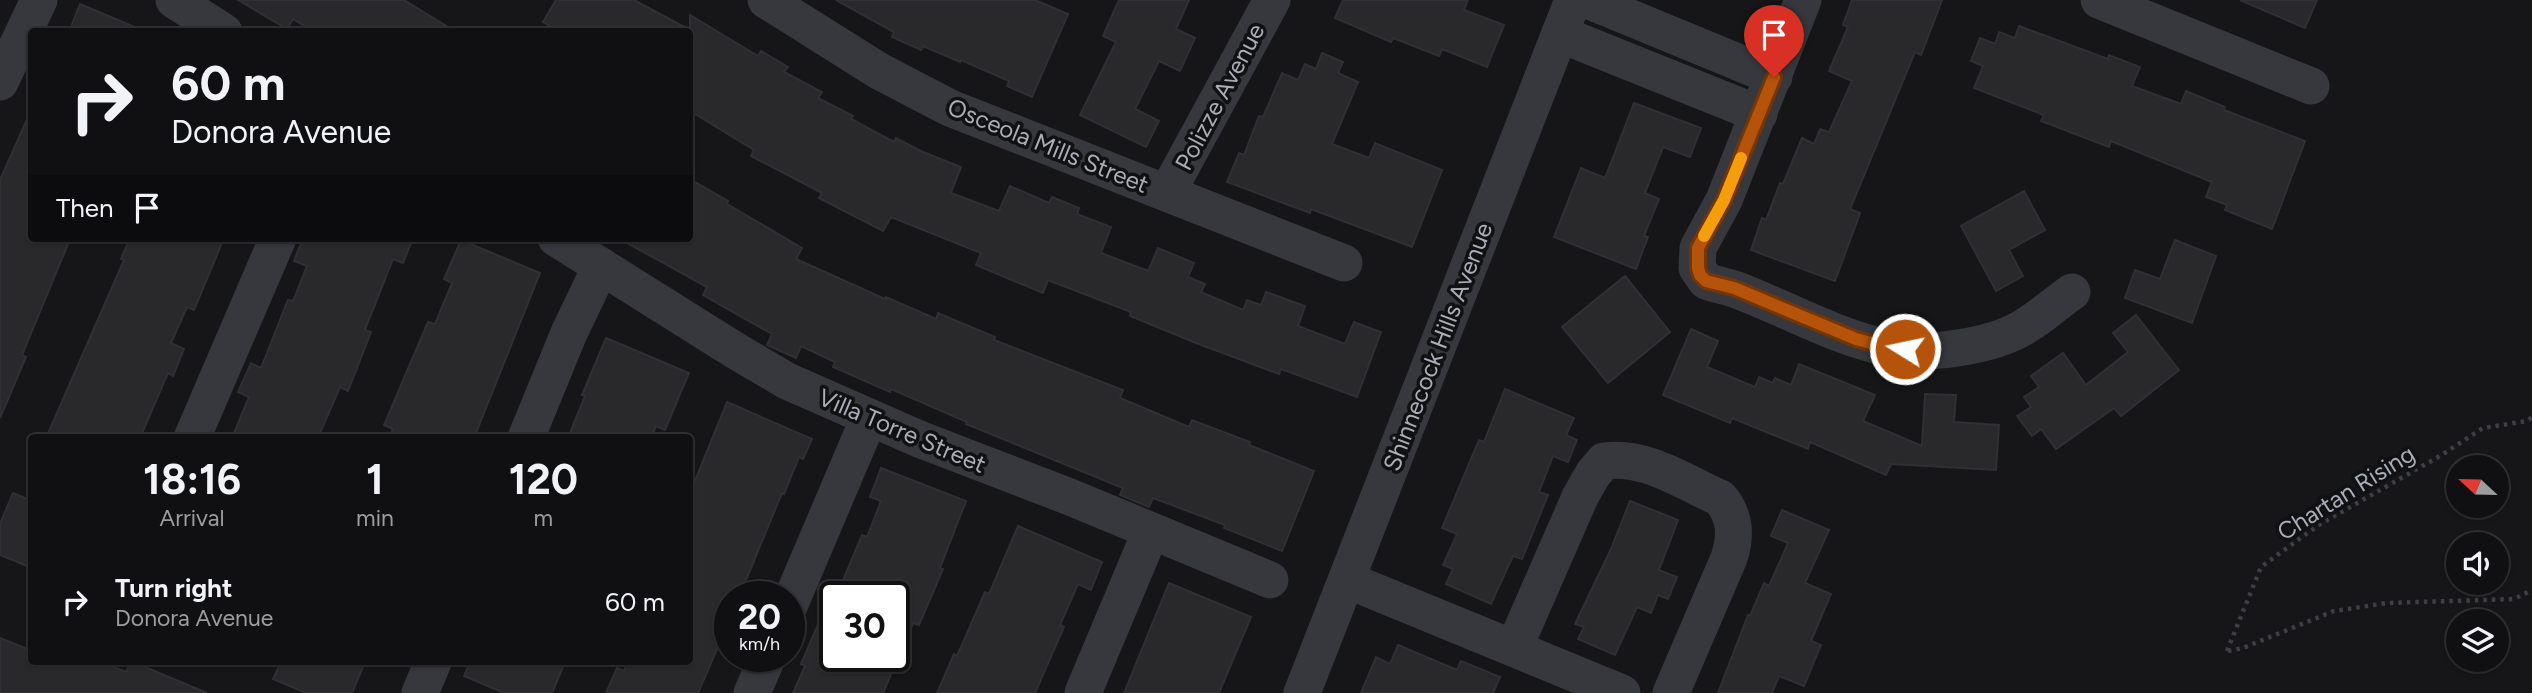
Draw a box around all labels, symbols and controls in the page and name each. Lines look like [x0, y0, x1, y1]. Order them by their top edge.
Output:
pin [1744, 5, 1804, 77]
icon: arrive [1755, 16, 1793, 54]
street label: Polizze Avenue [1169, 18, 1270, 175]
text: 60 m [171, 53, 286, 112]
icon: right [56, 56, 147, 147]
street label: Osceola Mills Street [944, 92, 1153, 199]
text: Donora Avenue [171, 113, 391, 151]
icon: arrive [128, 189, 166, 227]
text: Then [56, 192, 114, 224]
street label: Shinnecock Hills Avenue [1377, 219, 1498, 475]
position arrow [1868, 312, 1942, 386]
street label: Villa Torre Street [814, 382, 990, 479]
street label: Chartan Rising [2272, 439, 2420, 546]
text: 18:16 [143, 454, 241, 505]
text: 1 [366, 454, 384, 505]
text: 120 [509, 454, 578, 505]
north arrow [2446, 455, 2510, 518]
map controls [2446, 455, 2509, 672]
text: Arrival [160, 504, 225, 532]
text: min [356, 504, 394, 532]
text: m [534, 504, 553, 532]
button: sound [2446, 532, 2509, 595]
text: Turn right [115, 572, 232, 604]
speed limit sign: 30 [819, 581, 910, 672]
icon: right [56, 583, 94, 621]
text: 60 m [605, 586, 665, 618]
text: 20 [738, 596, 781, 638]
text: Donora Avenue [115, 604, 273, 632]
button: layers [2446, 609, 2509, 672]
text: km/h [739, 633, 780, 655]

